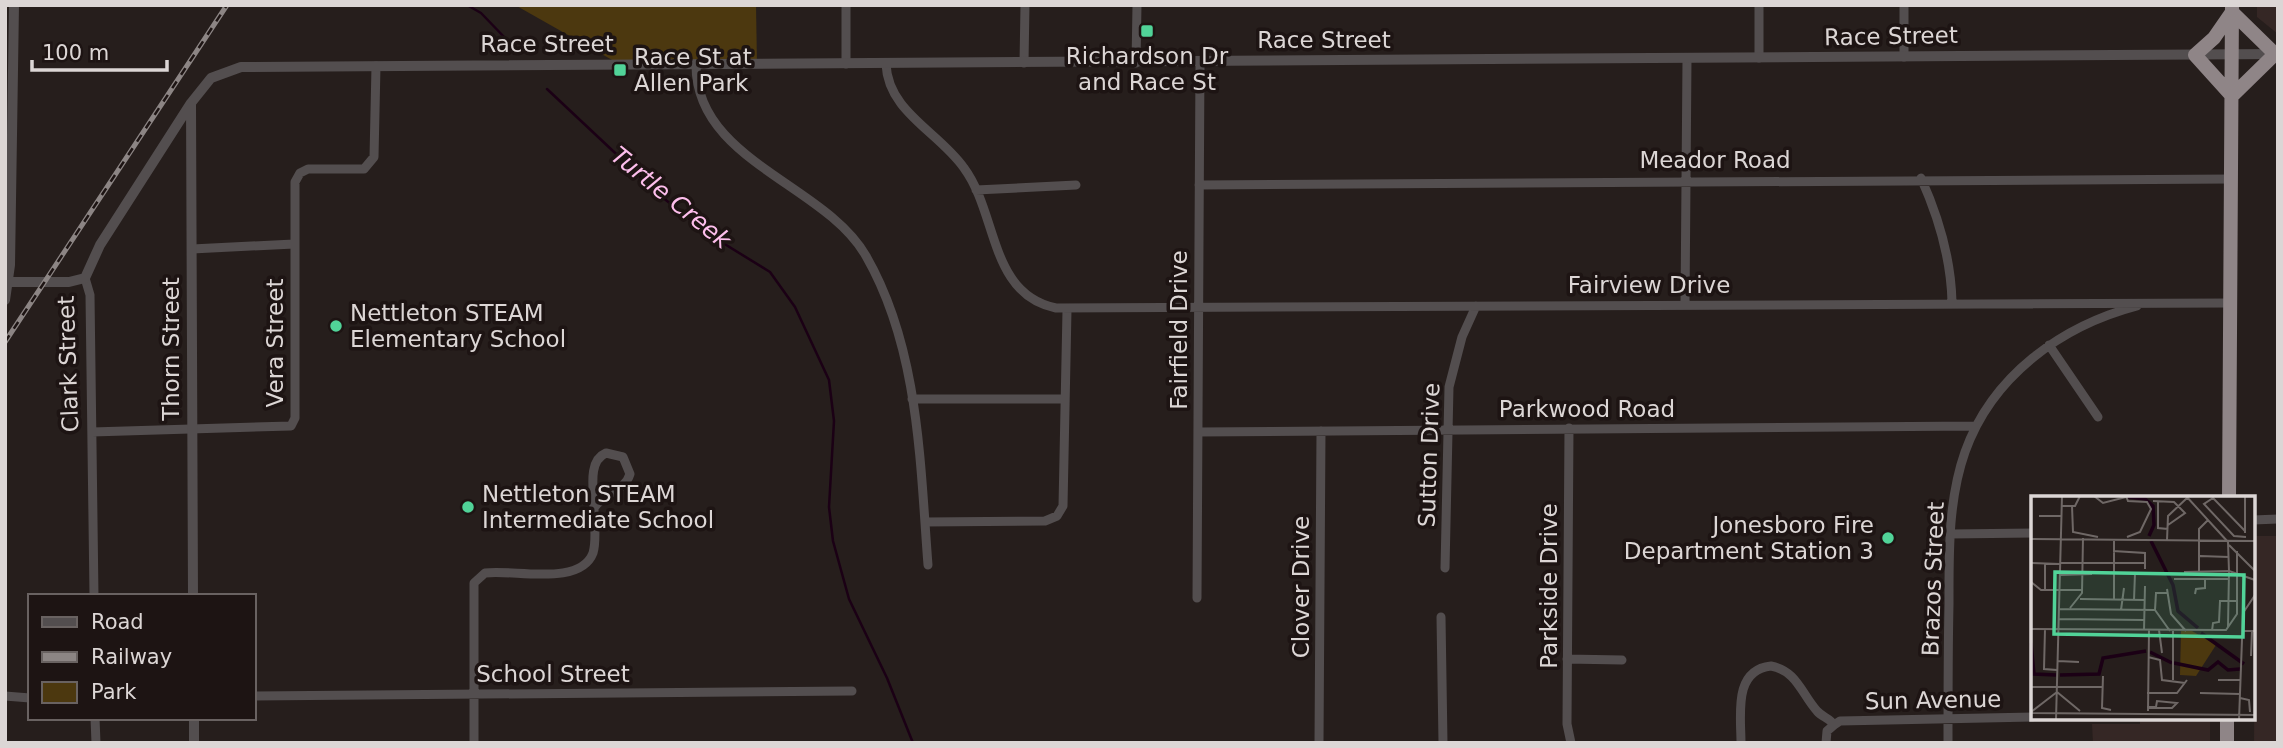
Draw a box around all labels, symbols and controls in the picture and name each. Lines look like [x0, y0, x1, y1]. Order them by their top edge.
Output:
street label: Race Street [1824, 22, 1958, 50]
marker: Richardson Dr and Race St [1139, 23, 1155, 39]
street label: Race Street [1257, 27, 1391, 53]
scale bar [32, 28, 166, 72]
street label: Race Street [480, 31, 614, 57]
text: 100 m [42, 41, 109, 65]
place label: Richardson Dr and Race St [1066, 43, 1229, 95]
place label: Race St at Allen Park [634, 44, 752, 96]
marker: Race St at Allen Park [612, 62, 628, 78]
water label: Turtle Creek [606, 141, 737, 255]
street label: Meador Road [1639, 147, 1791, 173]
street label: Fairfield Drive [1166, 250, 1192, 410]
street label: Fairview Drive [1568, 272, 1730, 298]
street label: Thorn Street [158, 277, 184, 422]
street label: Vera Street [262, 279, 288, 407]
street label: Clark Street [53, 295, 83, 433]
place label: Nettleton STEAM Elementary School [350, 300, 566, 352]
marker: Nettleton STEAM Elementary School [328, 318, 344, 334]
street label: Sutton Drive [1413, 382, 1445, 528]
street label: Parkwood Road [1499, 396, 1675, 422]
place label: Nettleton STEAM Intermediate School [482, 481, 714, 533]
inset map [2031, 496, 2255, 720]
marker: Nettleton STEAM Intermediate School [460, 499, 476, 515]
street label: Brazos Street [1917, 501, 1949, 657]
street label: Parkside Drive [1536, 503, 1562, 669]
place label: Jonesboro Fire Department Station 3 [1624, 512, 1874, 564]
street label: Clover Drive [1288, 516, 1314, 658]
marker: Jonesboro Fire Department Station 3 [1880, 530, 1896, 546]
legend [28, 594, 256, 720]
text: Road [91, 610, 144, 634]
text: Railway [91, 645, 172, 669]
street label: School Street [476, 661, 630, 687]
text: Park [91, 680, 137, 704]
street label: Sun Avenue [1865, 686, 2001, 714]

